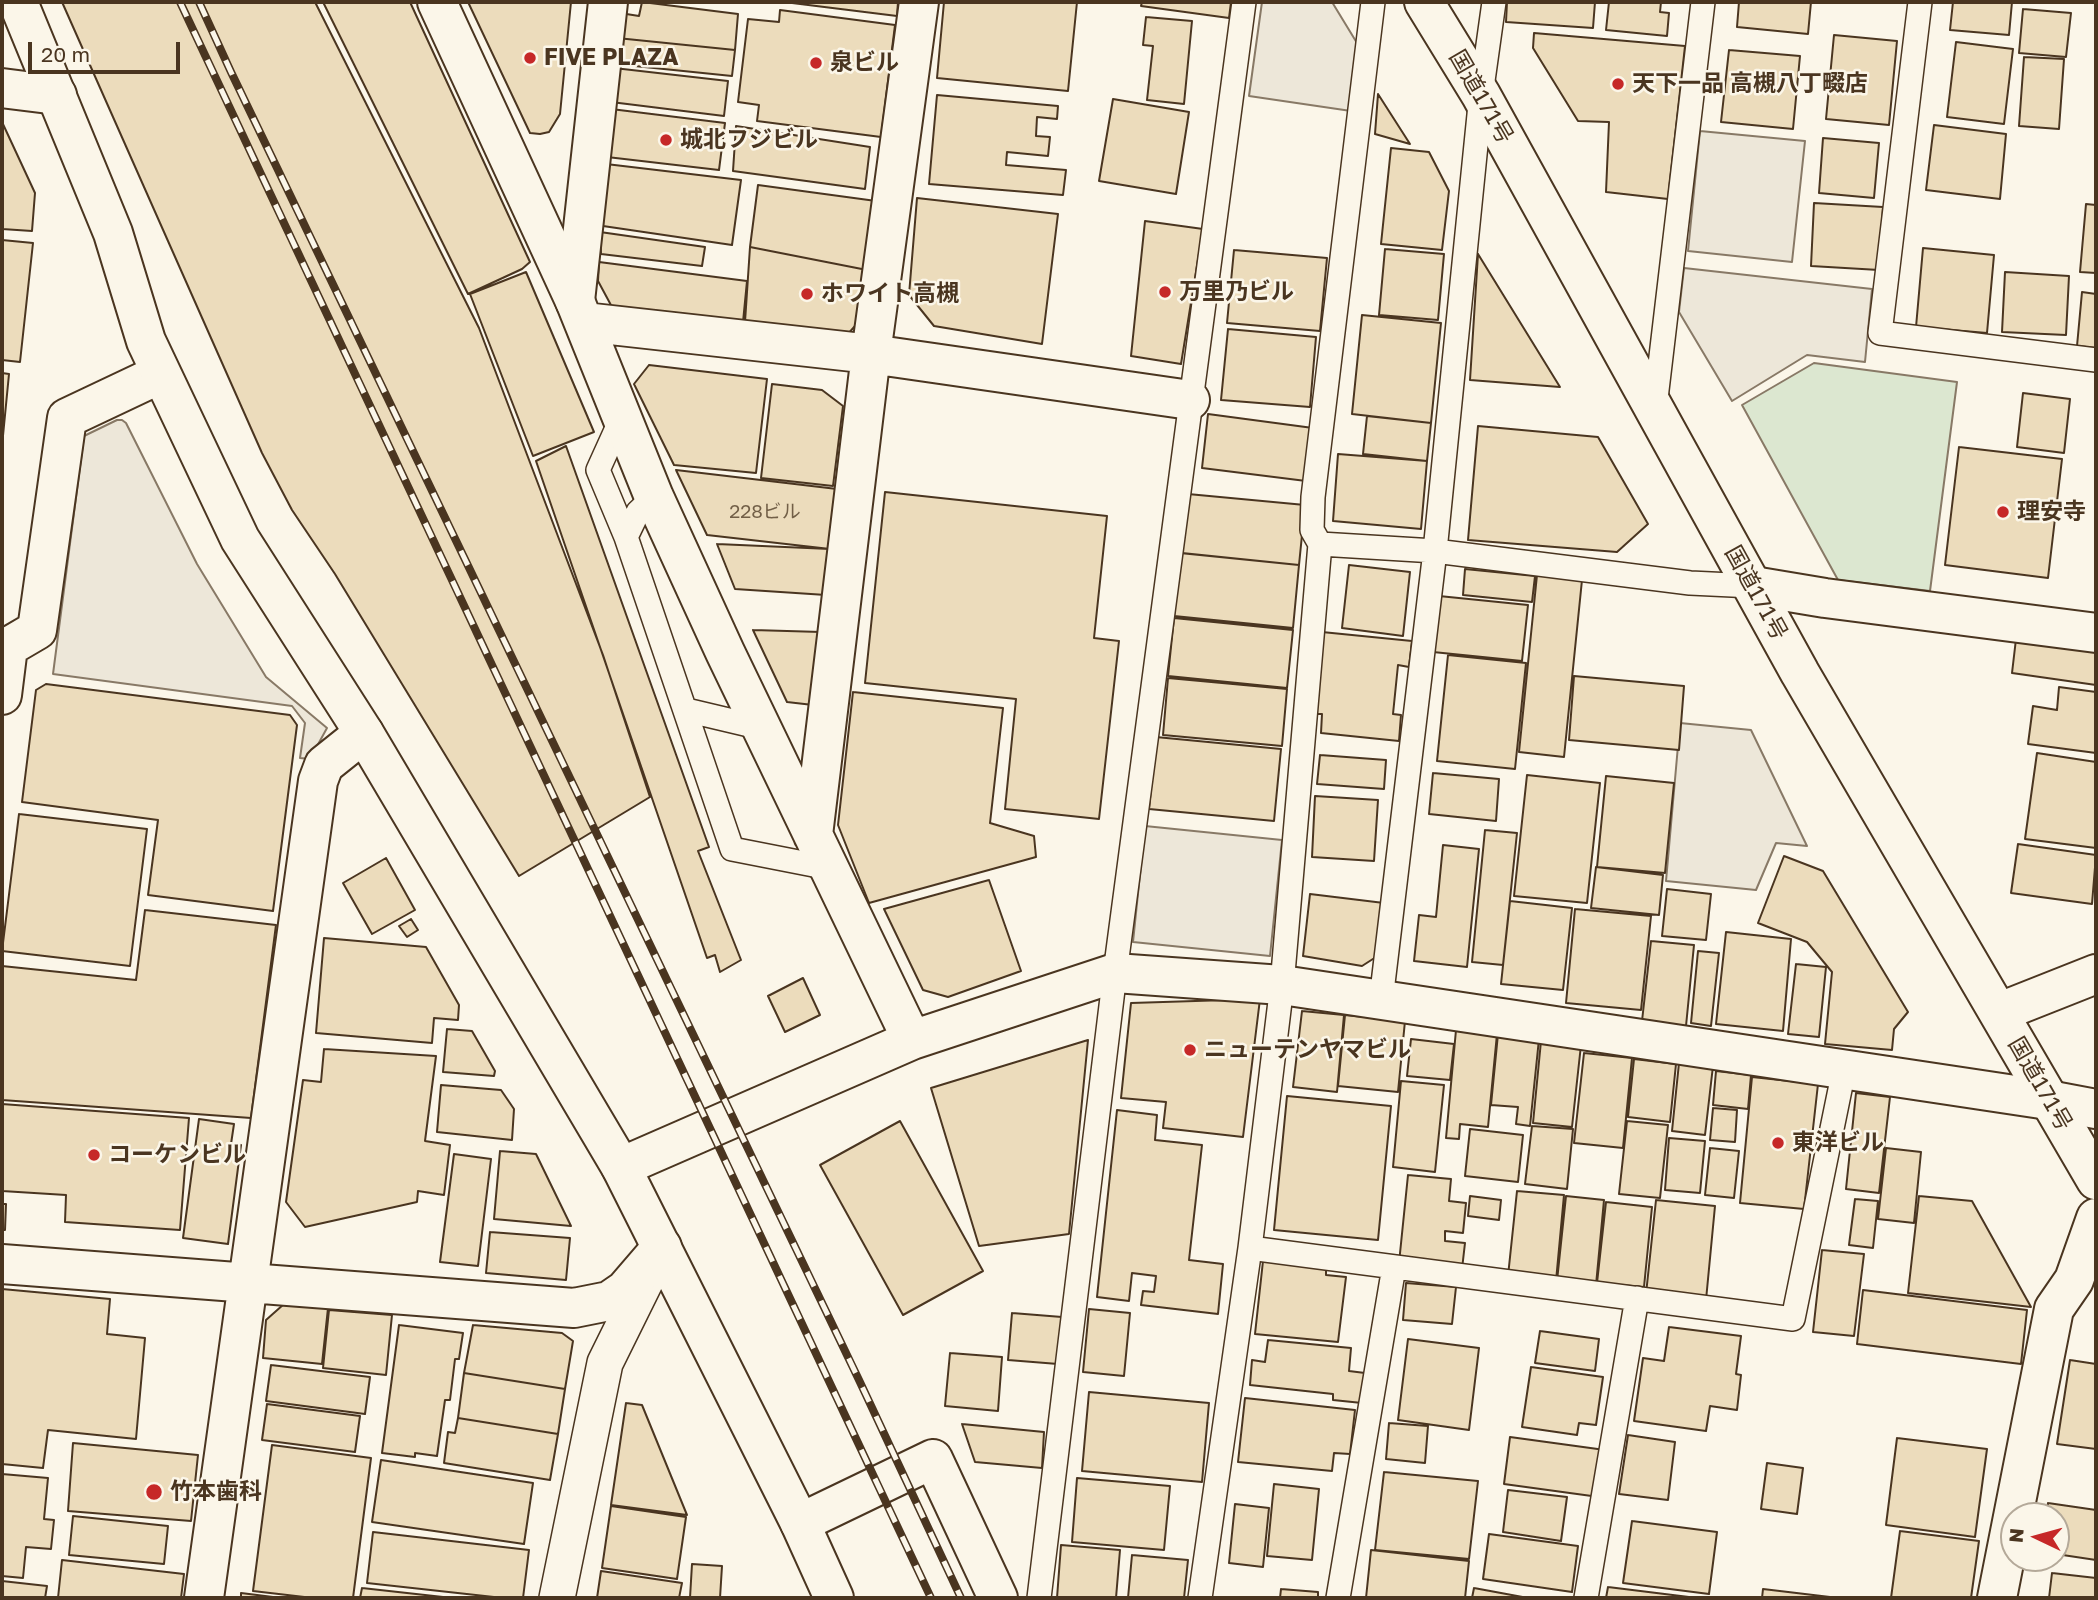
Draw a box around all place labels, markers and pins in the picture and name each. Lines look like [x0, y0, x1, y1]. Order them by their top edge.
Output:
place label: FIVE PLAZA [544, 44, 679, 72]
place label: 泉ビル [830, 49, 899, 77]
marker: FIVE PLAZA [522, 50, 538, 66]
marker: 泉ビル [808, 55, 824, 71]
place label: 天下一品 高槻八丁畷店 [1632, 70, 1868, 98]
marker: 天下一品 高槻八丁畷店 [1610, 76, 1626, 92]
place label: 城北フジビル [680, 126, 818, 154]
marker: 城北フジビル [658, 132, 674, 148]
place label: 万里乃ビル [1179, 278, 1294, 306]
place label: ホワイト高槻 [821, 280, 959, 308]
marker: 万里乃ビル [1157, 284, 1173, 300]
marker: ホワイト高槻 [799, 286, 815, 302]
place label: 理安寺 [2017, 498, 2086, 526]
marker: 理安寺 [1995, 504, 2011, 520]
place label: ニューテンヤマビル [1204, 1036, 1411, 1064]
marker: ニューテンヤマビル [1182, 1042, 1198, 1058]
place label: 東洋ビル [1792, 1129, 1884, 1157]
marker: 東洋ビル [1770, 1135, 1786, 1151]
place label: コーケンビル [108, 1141, 246, 1169]
marker: コーケンビル [86, 1147, 102, 1163]
place label: 竹本歯科 [170, 1478, 262, 1506]
marker: 竹本歯科 [144, 1482, 164, 1502]

